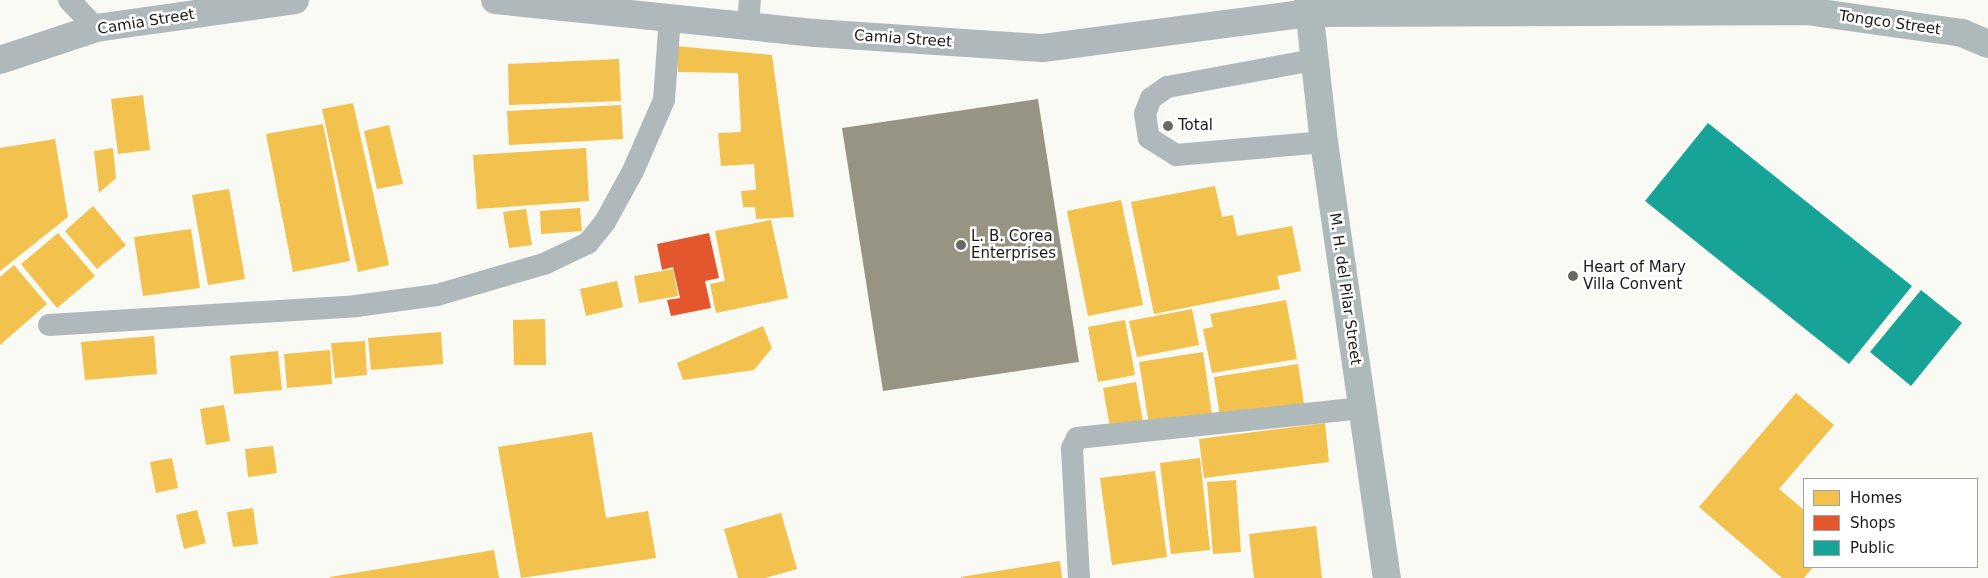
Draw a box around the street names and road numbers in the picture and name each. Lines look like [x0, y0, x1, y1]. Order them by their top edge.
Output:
street label: Camia Street [96, 5, 196, 39]
street label: Tongco Street [1838, 7, 1942, 39]
street label: Camia Street [853, 27, 953, 51]
street label: M. H. del Pilar Street [1325, 212, 1365, 366]

